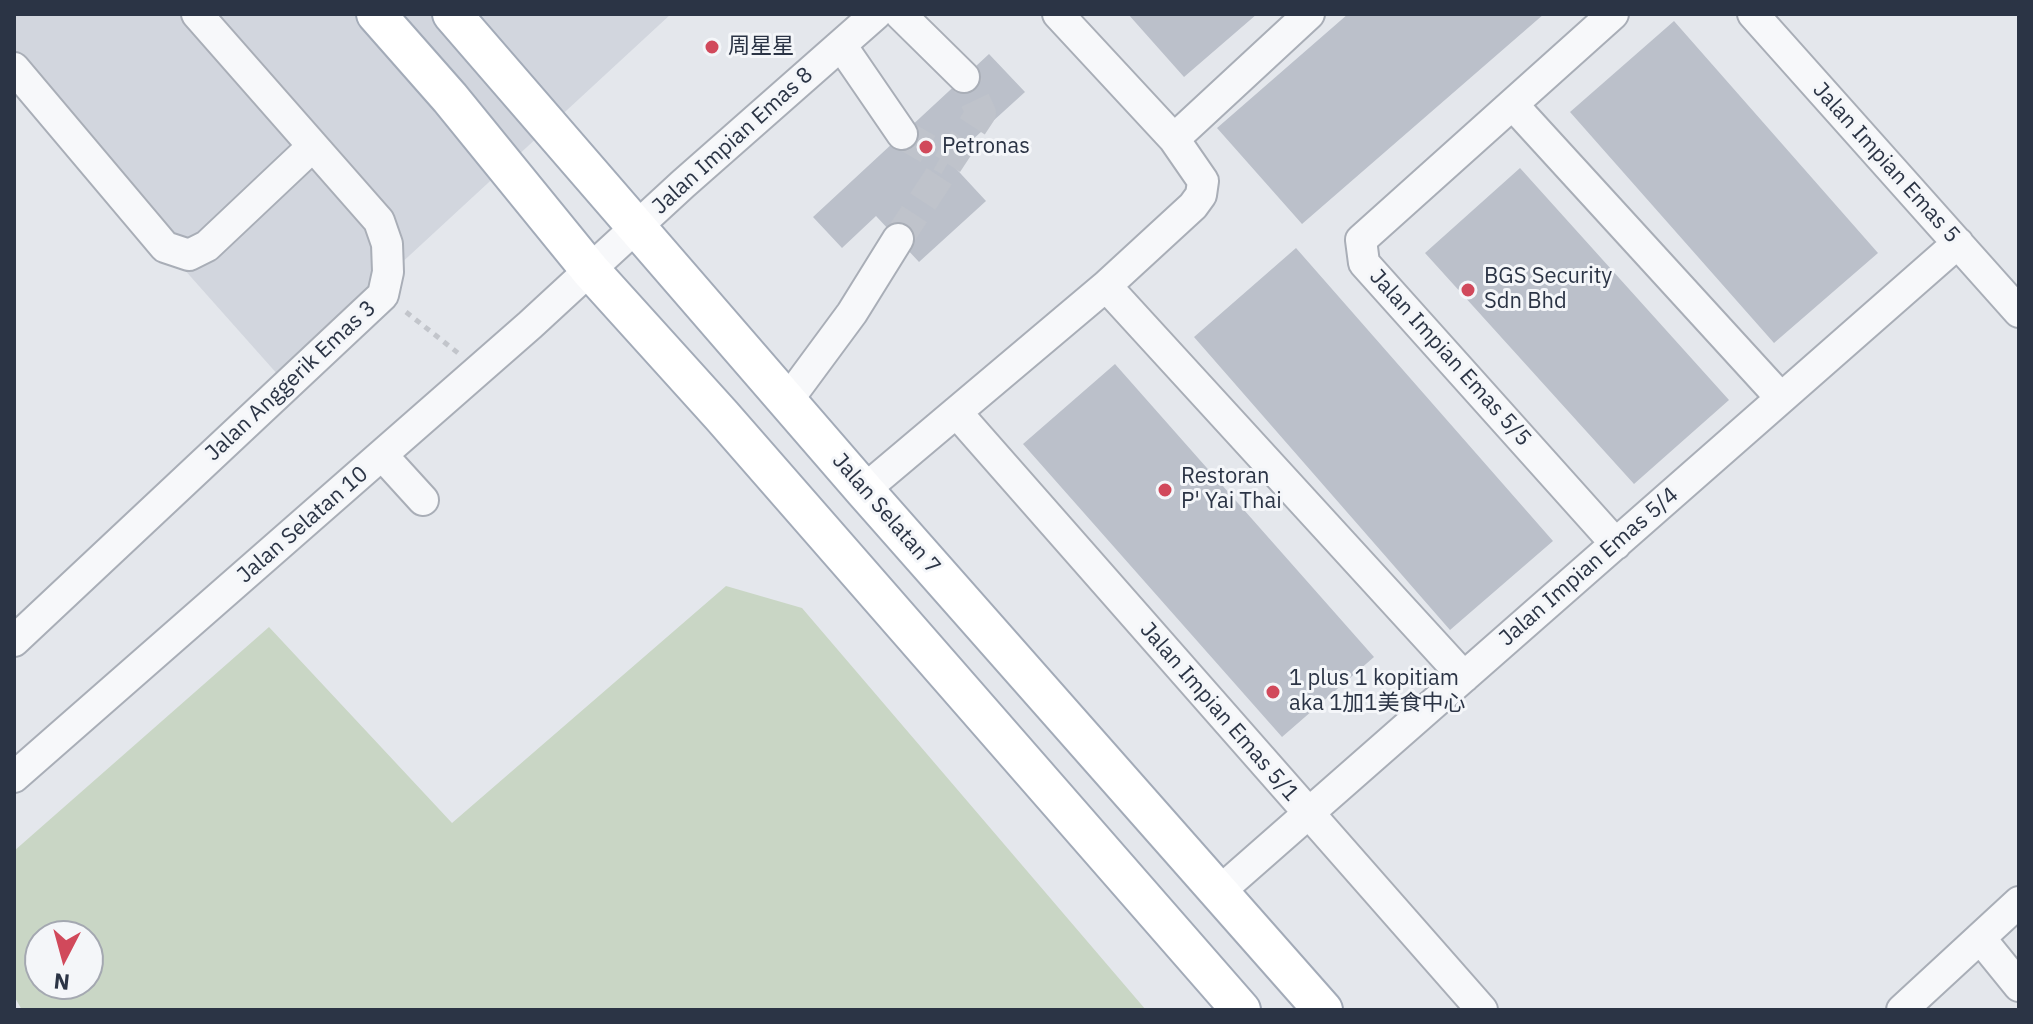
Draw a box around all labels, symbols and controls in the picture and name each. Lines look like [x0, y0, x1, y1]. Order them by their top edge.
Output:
place label: 周星星 [728, 34, 794, 60]
marker: 周星星 [703, 38, 721, 56]
street label: Jalan Impian Emas 8 [647, 62, 819, 220]
street label: Jalan Impian Emas 5 [1807, 77, 1965, 249]
place label: Petronas [942, 134, 1030, 160]
marker: Petronas [917, 138, 935, 156]
street label: Jalan Impian Emas 5/5 [1364, 264, 1536, 452]
place label: BGS Security Sdn Bhd [1484, 264, 1612, 316]
marker: BGS Security Sdn Bhd [1459, 281, 1477, 299]
street label: Jalan Anggerik Emas 3 [200, 295, 382, 467]
street label: Jalan Selatan 7 [826, 448, 946, 580]
street label: Jalan Selatan 10 [232, 461, 374, 589]
place label: Restoran P' Yai Thai [1181, 464, 1282, 516]
marker: Restoran P' Yai Thai [1156, 481, 1174, 499]
street label: Jalan Impian Emas 5/4 [1494, 482, 1684, 652]
street label: Jalan Impian Emas 5/1 [1134, 617, 1304, 807]
place label: 1 plus 1 kopitiam aka 1加1美食中心 [1289, 666, 1466, 718]
marker: 1 plus 1 kopitiam aka 1加1美食中心 [1264, 683, 1282, 701]
north arrow [24, 920, 104, 1000]
text: N [52, 967, 71, 998]

